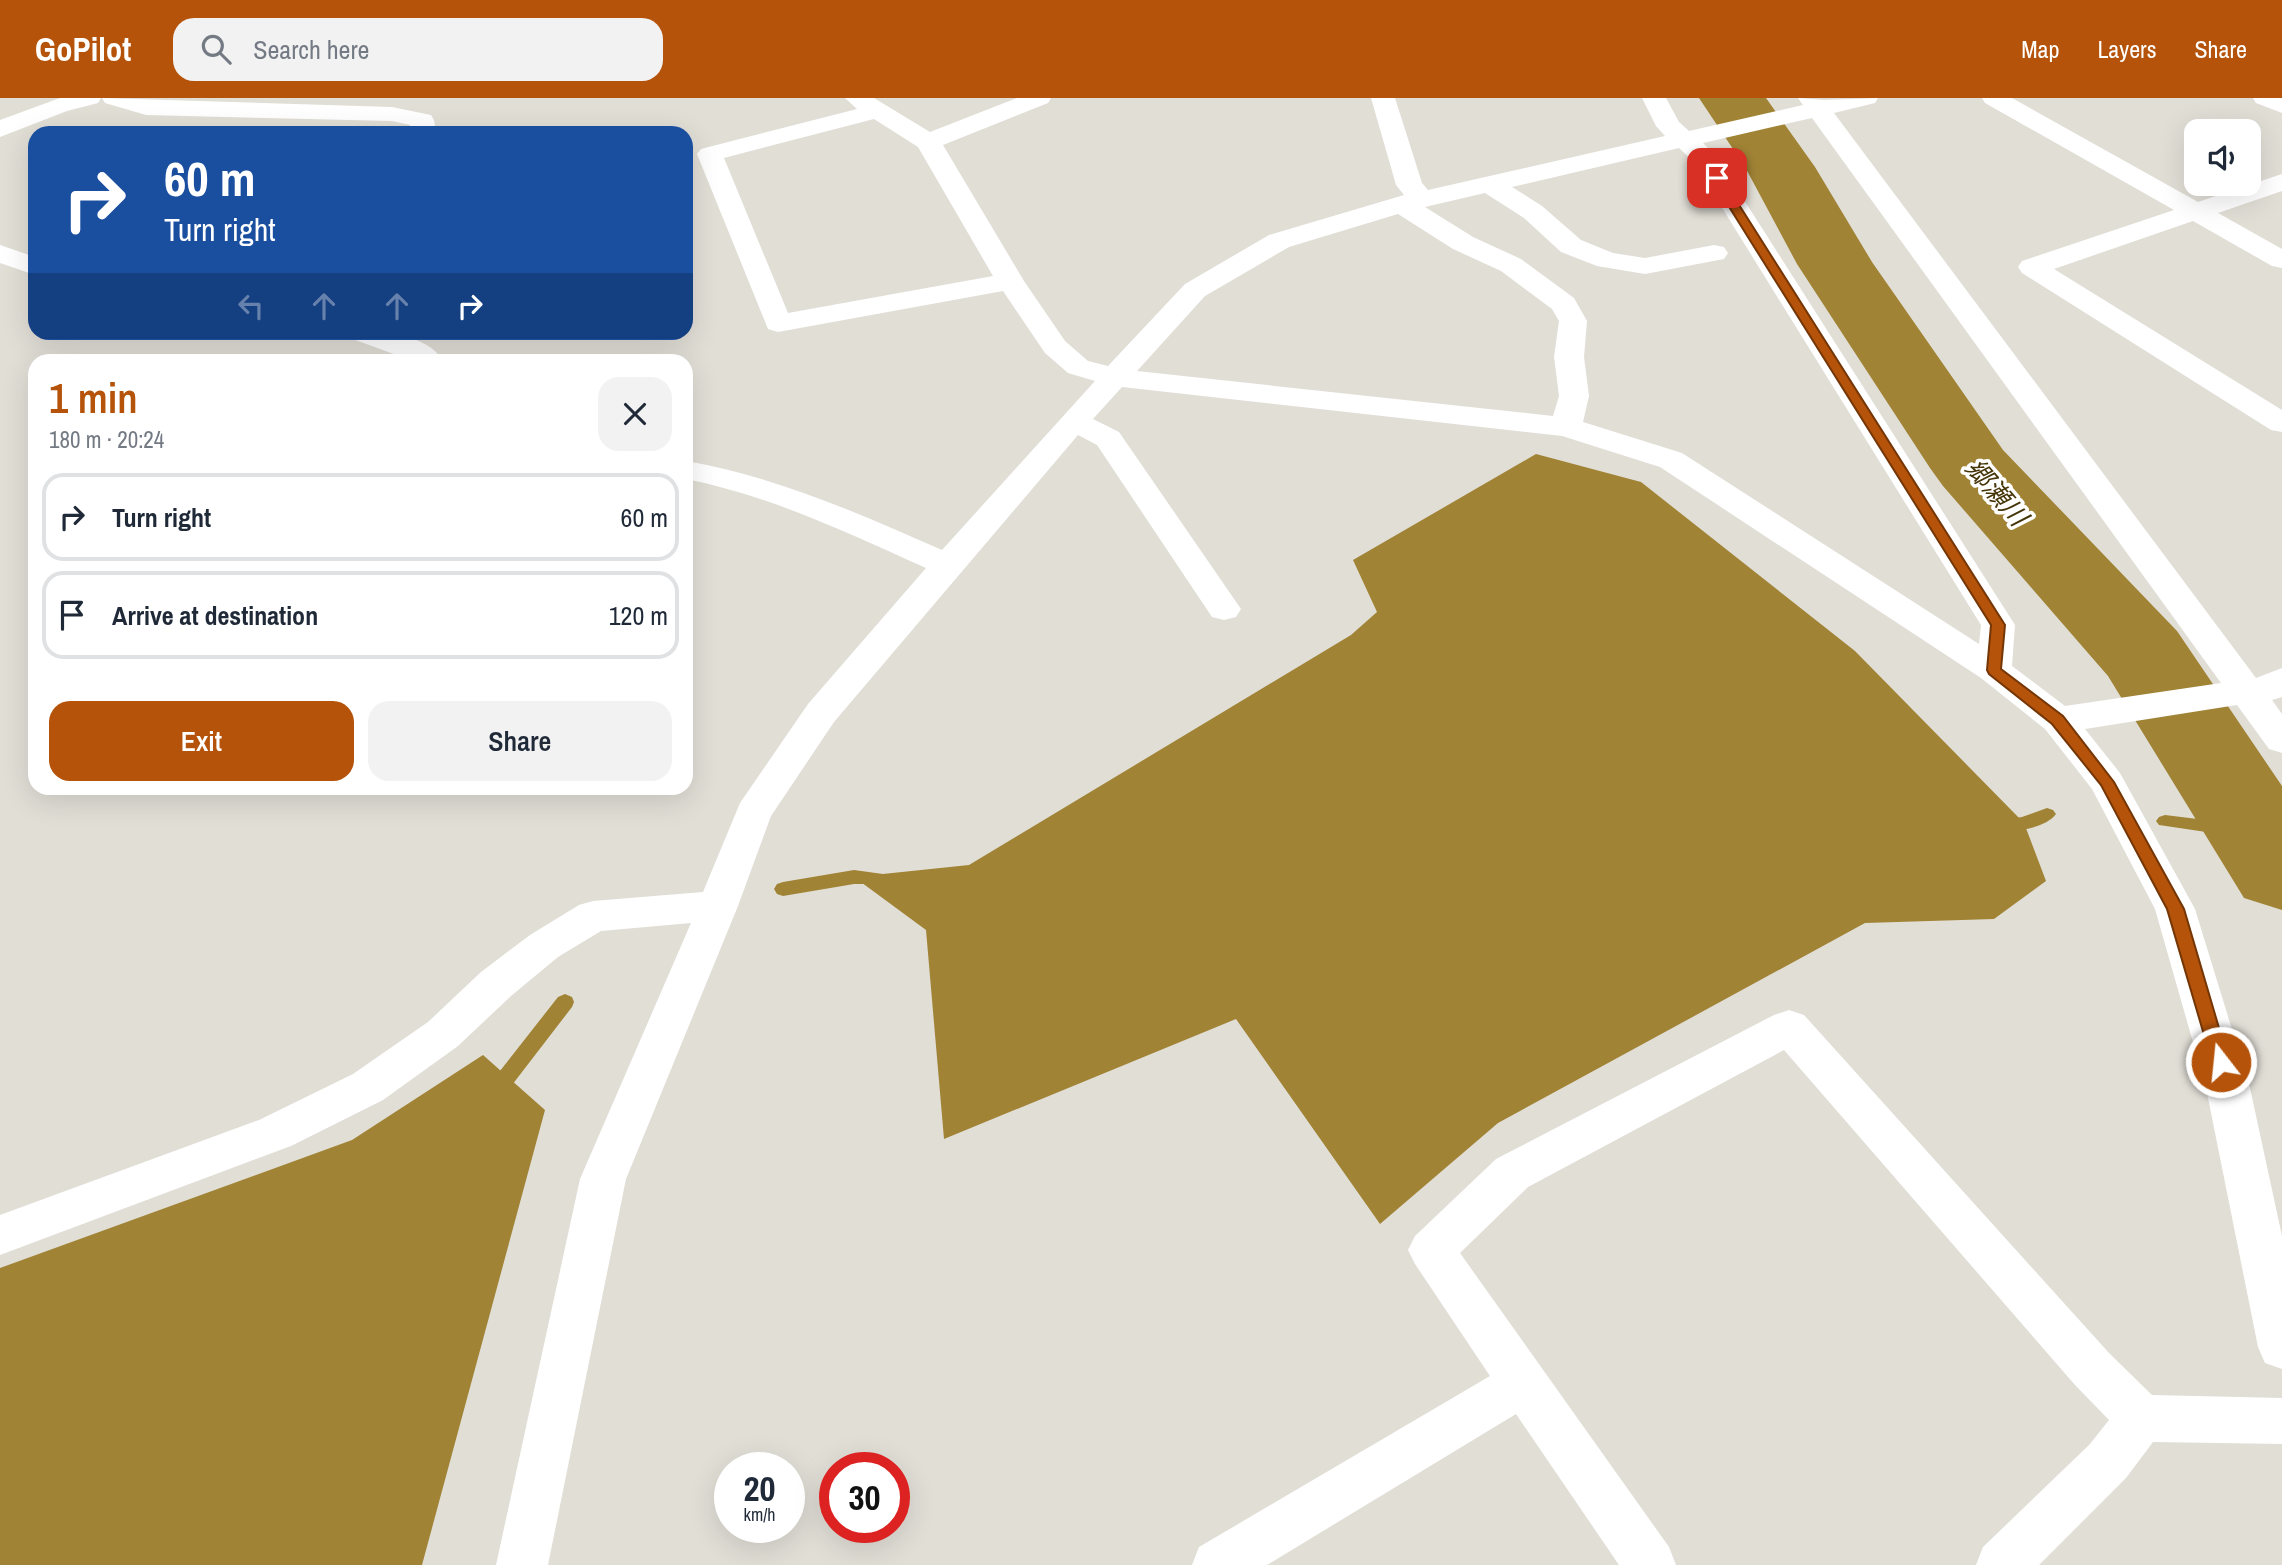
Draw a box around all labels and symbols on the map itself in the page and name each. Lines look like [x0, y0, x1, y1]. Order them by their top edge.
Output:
pin [1687, 148, 1747, 208]
water label: 郷瀬川 [1958, 451, 2038, 535]
position arrow [2184, 1025, 2258, 1099]
speed limit sign: 30 [819, 1452, 910, 1543]

